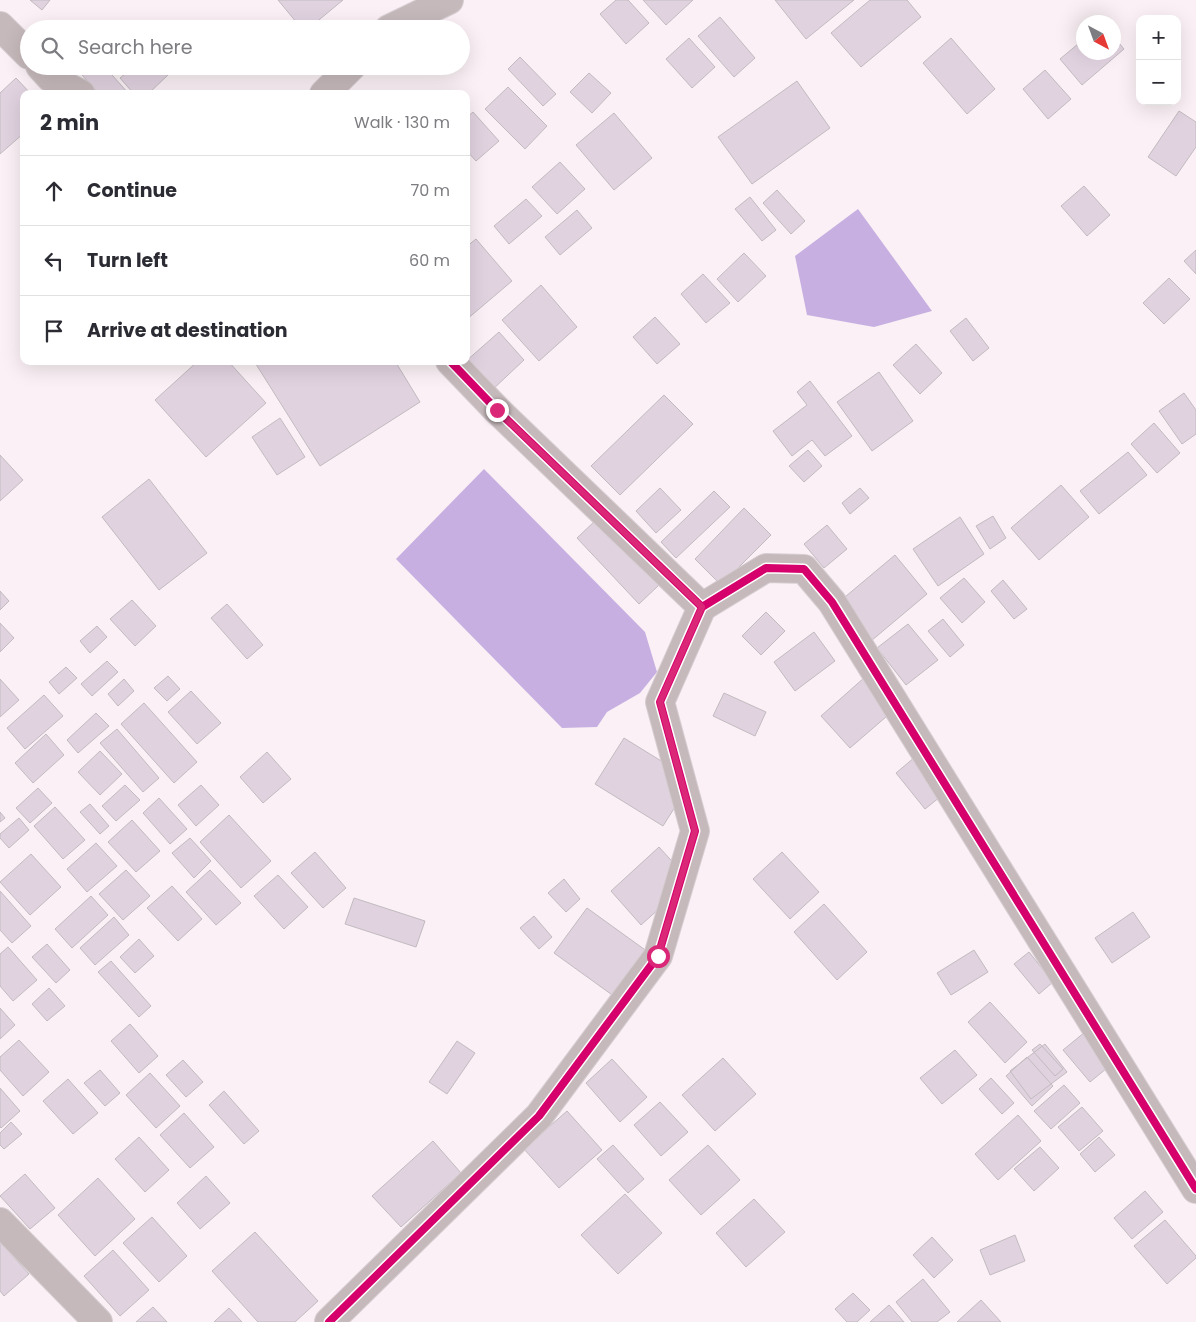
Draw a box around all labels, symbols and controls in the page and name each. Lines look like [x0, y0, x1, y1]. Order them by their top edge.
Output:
north arrow [1076, 15, 1121, 60]
map controls [1136, 15, 1181, 105]
button: + [1136, 15, 1181, 60]
search box [20, 20, 470, 75]
icon: search [38, 34, 66, 62]
text: Search here [78, 34, 192, 61]
button: − [1136, 60, 1181, 105]
text: 2 min [40, 108, 99, 137]
text: Walk · 130 m [354, 111, 450, 134]
icon: ahead [40, 177, 68, 205]
text: Continue [87, 177, 177, 204]
text: 70 m [410, 179, 450, 202]
icon: left [40, 247, 68, 275]
text: Turn left [87, 247, 168, 274]
text: 60 m [409, 249, 450, 272]
icon: arrive [40, 317, 68, 345]
text: Arrive at destination [87, 317, 288, 344]
route end [486, 399, 509, 422]
route start [647, 945, 670, 968]

